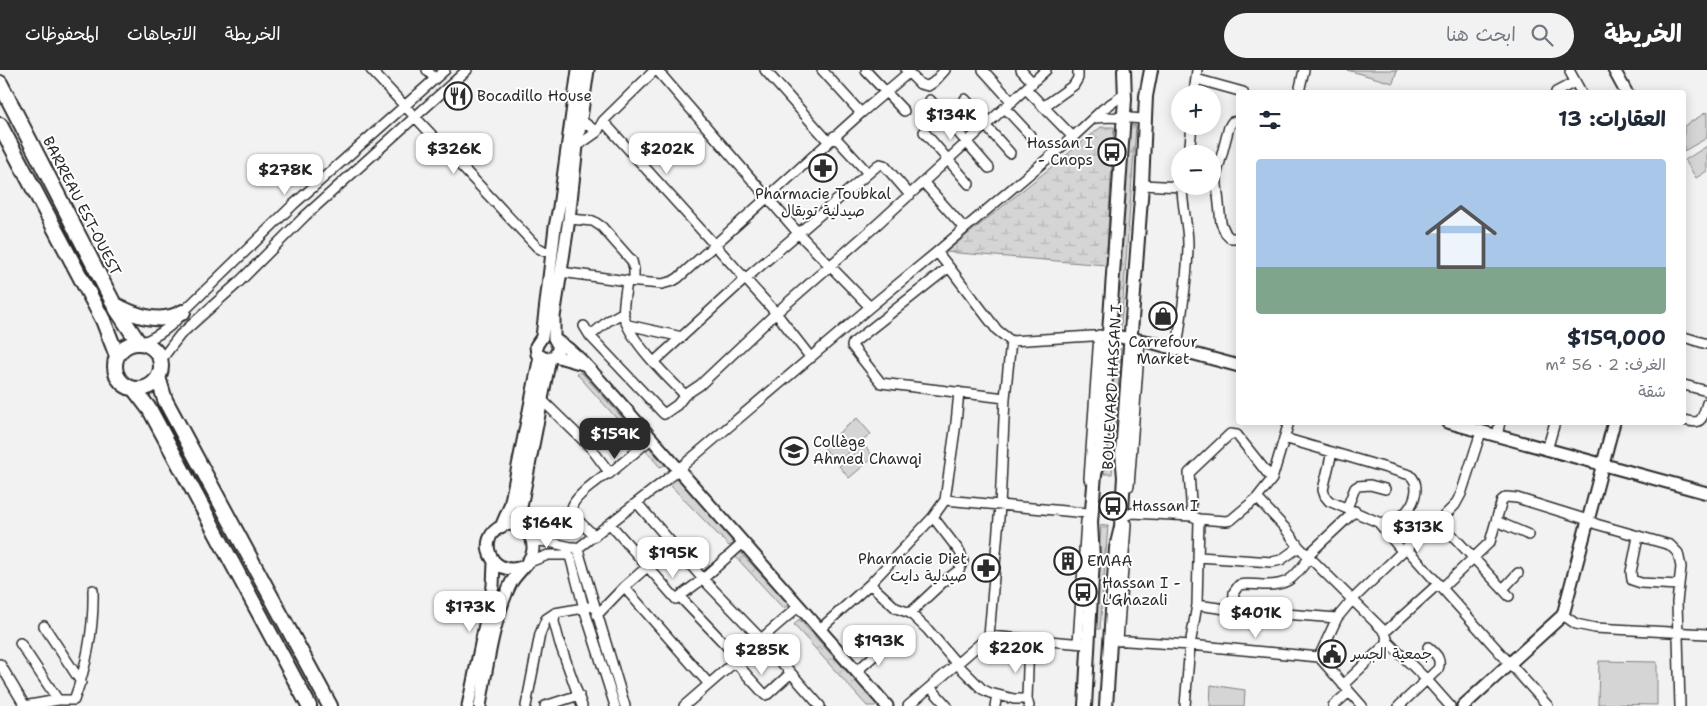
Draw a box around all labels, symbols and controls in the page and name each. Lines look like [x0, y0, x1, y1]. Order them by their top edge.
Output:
search box [1224, 13, 1574, 58]
text: الخريطة [1604, 18, 1682, 50]
icon: search [1528, 21, 1556, 49]
text: المحفوظات [25, 22, 99, 46]
text: الاتجاهات [127, 22, 197, 46]
text: الخريطة [225, 22, 281, 46]
text: ابحث هنا [1446, 22, 1516, 47]
restaurant icon: Bocadillo House [443, 81, 473, 111]
map controls [1171, 85, 1221, 195]
button: + [1171, 85, 1221, 135]
place label: Bocadillo House [477, 86, 592, 106]
pin: $134K [916, 98, 986, 141]
text: $134K [926, 104, 976, 125]
text: العقارات: 13 [1558, 105, 1666, 133]
icon: filters [1256, 106, 1284, 134]
pin: $326K [419, 132, 489, 175]
pin: $202K [632, 132, 702, 175]
street label: BARREAU EST-OUEST [38, 133, 126, 279]
place label: Hassan I - Cnops [1027, 133, 1093, 170]
bus stop icon: Hassan I - Cnops [1097, 137, 1127, 167]
text: $326K [427, 138, 481, 159]
text: $202K [640, 138, 694, 159]
button: − [1171, 145, 1221, 195]
pharmacy icon: Pharmacie Toubkal صيدلية توبقال [808, 153, 838, 183]
pin: $278K [250, 154, 320, 196]
text: $278K [258, 159, 312, 180]
place label: Pharmacie Toubkal صيدلية توبقال [755, 184, 892, 221]
icon: home [1416, 192, 1506, 282]
shop icon: Carrefour Market [1148, 301, 1178, 331]
street label: BOULEVARD HASSAN I [1098, 304, 1126, 470]
text: $159,000 [1567, 324, 1666, 352]
place label: Carrefour Market [1128, 332, 1198, 369]
text: الغرف: 2 · 56 m² [1545, 354, 1666, 375]
text: شقة [1638, 381, 1666, 402]
pin: $159K [580, 418, 650, 460]
text: $159K [590, 423, 640, 444]
place label: Collège Ahmed Chawqi [813, 432, 922, 469]
school or university icon: Collège Ahmed Chawqi [779, 436, 809, 466]
bus stop icon: Hassan I [1098, 491, 1128, 521]
place label: Hassan I [1132, 496, 1198, 516]
pin: $164K [512, 506, 582, 549]
pin: $313K [1383, 510, 1453, 553]
text: $164K [522, 512, 572, 533]
text: $313K [1393, 516, 1443, 537]
pin: $195K [638, 536, 708, 579]
text: $195K [648, 542, 698, 563]
building icon: EMAA [1053, 546, 1083, 576]
place label: Pharmacie Diet صيدلية دايت [858, 549, 967, 586]
place label: EMAA [1087, 551, 1132, 571]
pharmacy icon: Pharmacie Diet صيدلية دايت [971, 553, 1001, 583]
place label: Hassan I - L'Ghazali [1102, 573, 1181, 610]
bus stop icon: Hassan I - L'Ghazali [1068, 577, 1098, 607]
pin: $173K [435, 590, 505, 633]
text: $173K [445, 596, 495, 617]
pin: $401K [1221, 596, 1291, 639]
text: $401K [1230, 602, 1282, 623]
pin: $193K [844, 624, 914, 667]
text: $193K [854, 630, 904, 651]
pin: $220K [981, 632, 1051, 674]
pin: $285K [727, 634, 797, 676]
text: $220K [989, 637, 1043, 658]
text: $285K [735, 639, 789, 660]
public building icon: جمعية الجسر [1317, 639, 1347, 669]
place label: جمعية الجسر [1350, 644, 1432, 664]

